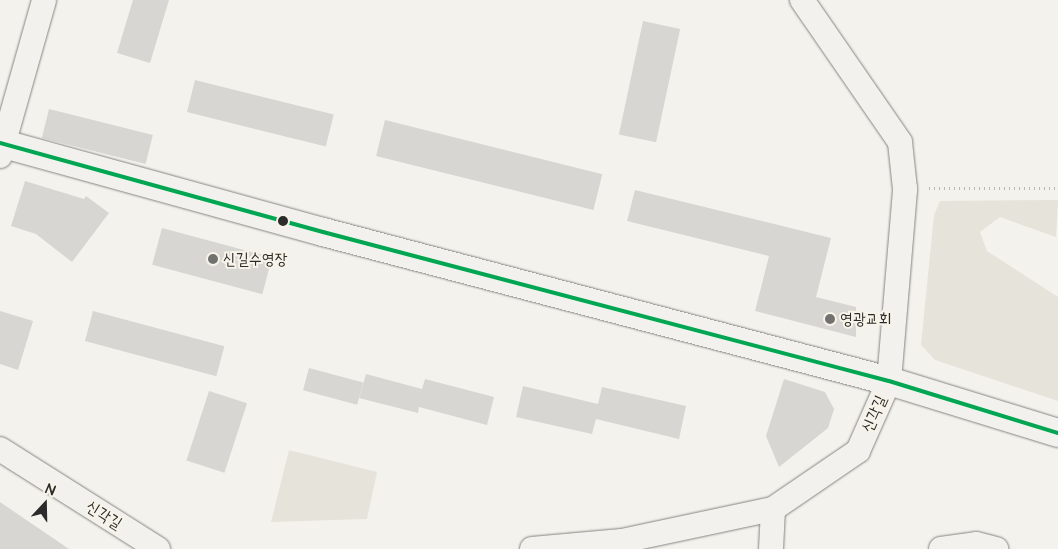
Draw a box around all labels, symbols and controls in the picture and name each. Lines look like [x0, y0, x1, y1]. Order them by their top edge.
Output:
unlabelled marker [278, 216, 288, 226]
place label: 신길수영장 [223, 249, 287, 269]
marker: 신길수영장 [207, 253, 219, 265]
place label: 영광교회 [840, 309, 892, 329]
marker: 영광교회 [824, 313, 836, 325]
street label: 신각길 [857, 392, 891, 436]
north arrow [20, 479, 70, 529]
text: N [43, 479, 58, 501]
street label: 신각길 [83, 497, 125, 533]

